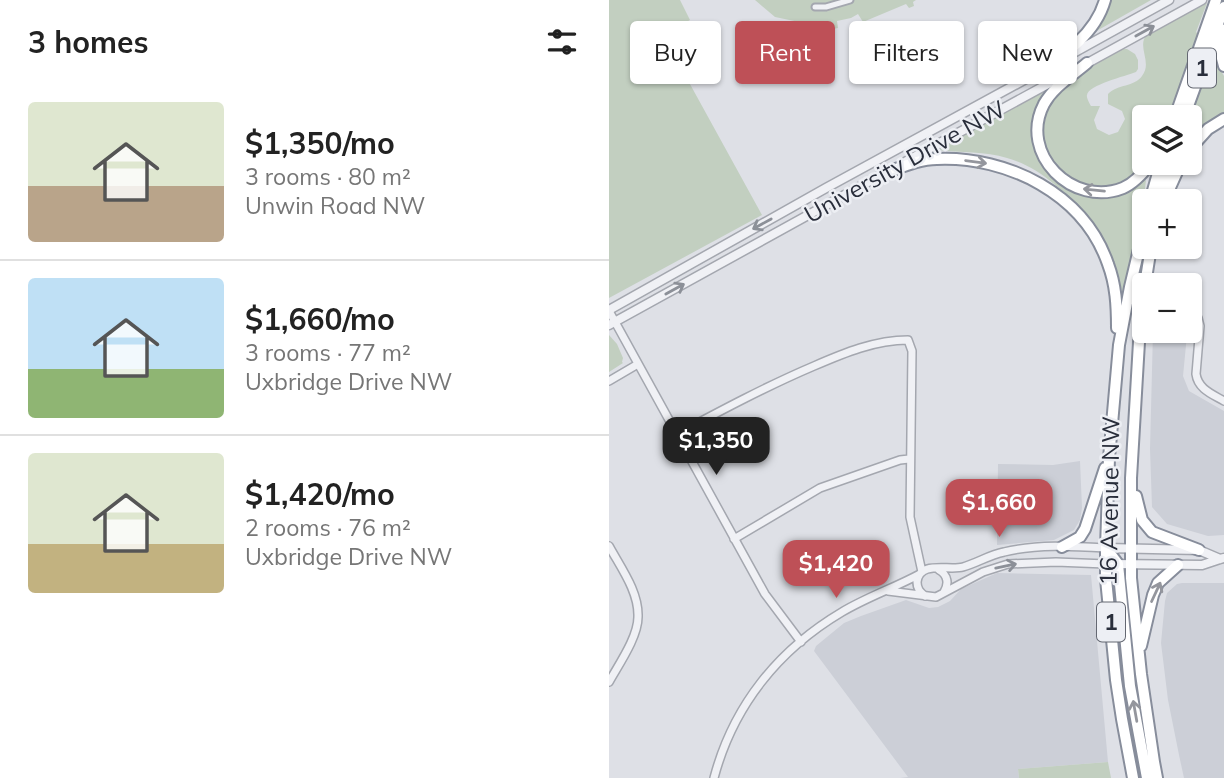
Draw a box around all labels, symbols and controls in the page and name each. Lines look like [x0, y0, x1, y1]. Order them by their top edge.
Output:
chip: Buy [630, 21, 721, 84]
chip: Rent [735, 21, 835, 84]
chip: Filters [849, 21, 964, 84]
chip: New [978, 21, 1077, 84]
text: 3 homes [28, 23, 149, 61]
icon: filters [543, 23, 581, 61]
one-way arrow [1134, 24, 1155, 38]
road number: 1 [1188, 48, 1216, 88]
street label: University Drive NW [799, 93, 1010, 229]
map controls [1132, 105, 1202, 343]
button: layers [1132, 105, 1202, 175]
text: $1,350/mo [245, 124, 395, 162]
icon: home [84, 130, 168, 214]
one-way arrow [964, 156, 986, 169]
text: 3 rooms · 80 m² [245, 162, 411, 191]
one-way arrow [1083, 183, 1105, 196]
button: + [1132, 189, 1202, 259]
text: Unwin Road NW [245, 191, 425, 220]
one-way arrow [753, 217, 773, 231]
button: − [1132, 273, 1202, 343]
one-way arrow [664, 282, 685, 296]
text: $1,660/mo [245, 300, 395, 338]
icon: home [84, 306, 168, 390]
text: 3 rooms · 77 m² [245, 338, 411, 367]
text: Uxbridge Drive NW [245, 367, 452, 396]
street label: 16 Avenue NW [1093, 416, 1125, 586]
pin: $1,350 [659, 418, 773, 477]
text: $1,350 [679, 425, 753, 454]
text: $1,420/mo [245, 475, 395, 513]
pin: $1,660 [942, 480, 1056, 539]
icon: home [84, 481, 168, 565]
text: $1,660 [962, 487, 1036, 516]
text: 2 rooms · 76 m² [245, 513, 411, 542]
pin: $1,420 [779, 540, 893, 600]
text: Uxbridge Drive NW [245, 542, 452, 571]
text: $1,420 [799, 548, 873, 577]
one-way arrow [994, 559, 1017, 573]
one-way arrow [1150, 582, 1163, 603]
road number: 1 [1097, 602, 1125, 642]
one-way arrow [1127, 700, 1141, 723]

